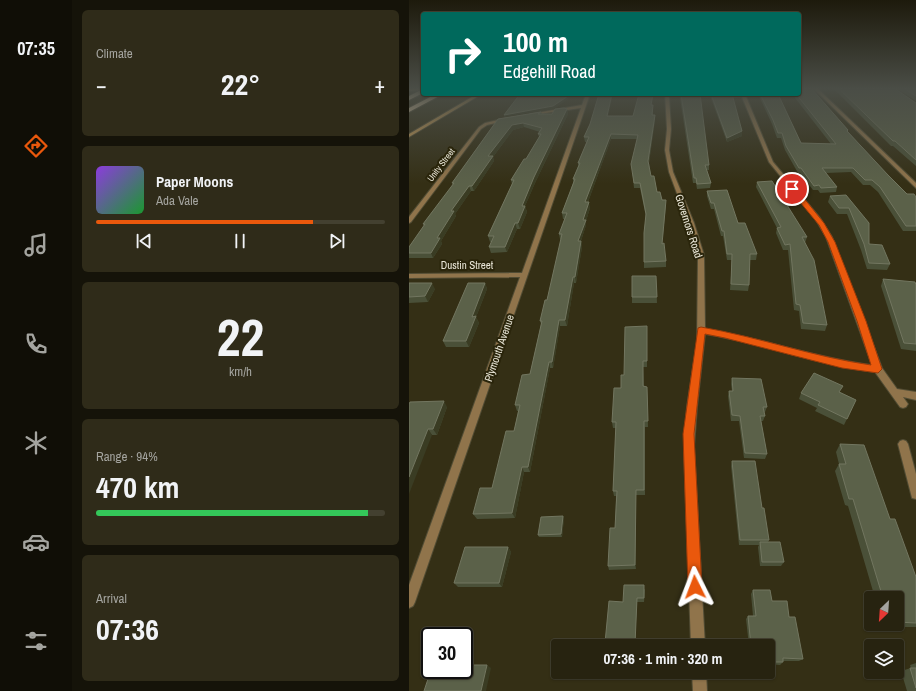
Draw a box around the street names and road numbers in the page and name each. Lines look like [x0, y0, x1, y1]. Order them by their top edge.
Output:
street label: Unity Street [424, 146, 458, 184]
street label: Governors Road [672, 192, 706, 260]
street label: Dustin Street [441, 258, 494, 272]
street label: Plymouth Avenue [481, 313, 517, 383]

